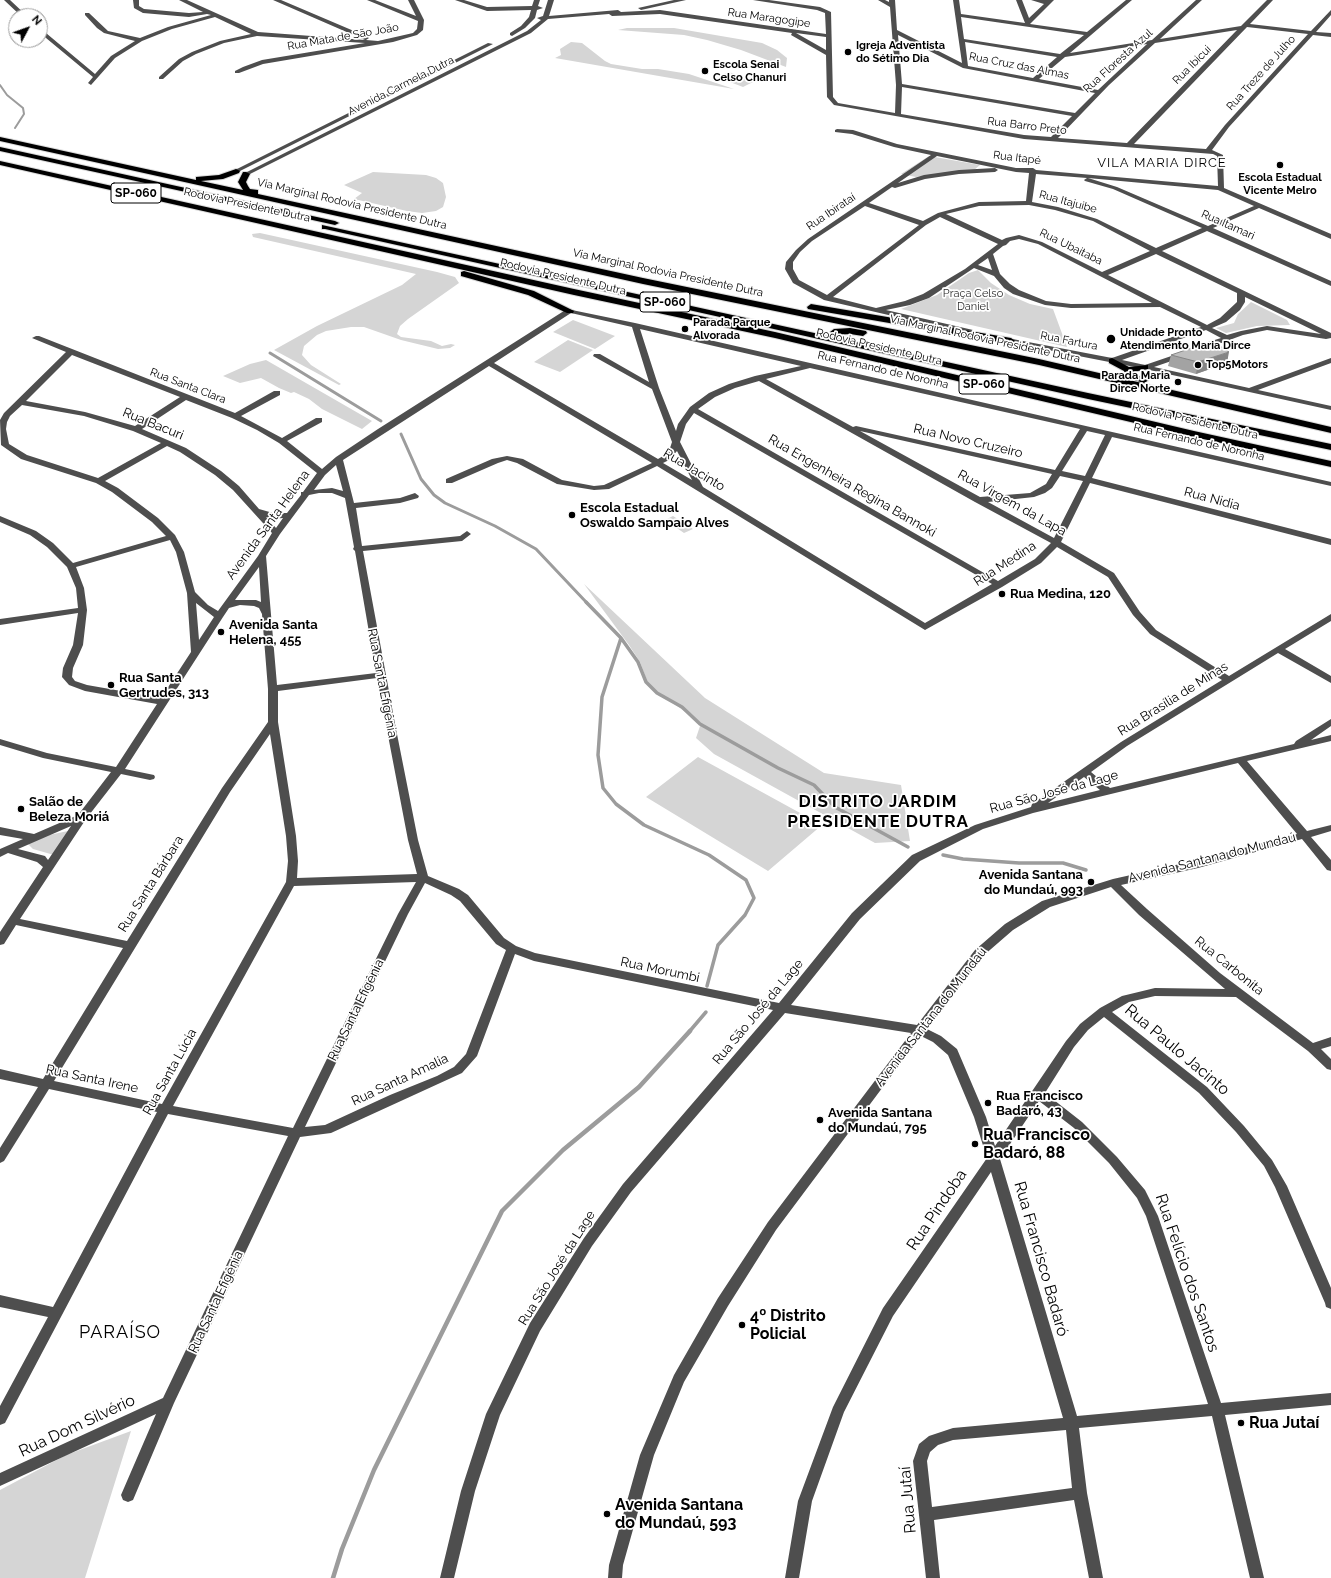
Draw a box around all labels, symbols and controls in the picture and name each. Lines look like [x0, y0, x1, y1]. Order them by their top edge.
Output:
street label: Rua Maragogipe [727, 6, 811, 30]
north arrow [8, 8, 48, 48]
text: N [29, 13, 44, 28]
street label: Rua Mata de São João [286, 21, 400, 53]
street label: Rua Floresta Azul [1081, 26, 1155, 96]
street label: Rua Treze de Julho [1224, 33, 1298, 113]
place label: Igreja Adventista do Sétimo Dia [856, 39, 945, 65]
street label: Rua Ibicui [1170, 43, 1214, 87]
marker: Igreja Adventista do Sétimo Dia [843, 47, 853, 57]
street label: Rua Cruz das Almas [968, 50, 1070, 82]
street label: Avenida Carmela Dutra [346, 53, 456, 119]
place label: Escola Senai Celso Chanuri [713, 58, 786, 84]
marker: Escola Senai Celso Chanuri [700, 66, 710, 76]
street label: Rua Barro Preto [987, 115, 1067, 137]
street label: Rua Itapé [992, 149, 1042, 167]
district label: VILA MARIA DIRCE [1097, 155, 1227, 171]
marker: Escola Estadual Vicente Melro [1275, 160, 1285, 170]
place label: Escola Estadual Vicente Melro [1238, 171, 1322, 197]
street label: Via Marginal Rodovia Presidente Dutra [256, 176, 448, 232]
road number: SP-060 [111, 183, 161, 203]
street label: Rodovia Presidente Dutra [183, 185, 311, 225]
street label: Rua Itajuibe [1038, 188, 1098, 216]
street label: Rua Ibirataí [804, 191, 858, 233]
street label: Rua Itamari [1199, 207, 1257, 243]
street label: Rua Ubaitaba [1037, 226, 1105, 268]
street label: Via Marginal Rodovia Presidente Dutra [572, 246, 764, 300]
street label: Rodovia Presidente Dutra [499, 256, 627, 298]
park label: Praça Celso Daniel [943, 287, 1003, 313]
road number: SP-060 [640, 292, 690, 312]
street label: Via Marginal Rodovia Presidente Dutra [889, 312, 1081, 366]
place label: Parada Parque Alvorada [693, 316, 770, 342]
marker: Parada Parque Alvorada [680, 324, 690, 334]
street label: Rodovia Presidente Dutra [815, 326, 943, 368]
place label: Unidade Pronto Atendimento Maria Dirce [1120, 326, 1251, 352]
street label: Rua Fartura [1039, 329, 1099, 353]
marker: Unidade Pronto Atendimento Maria Dirce [1105, 333, 1117, 345]
street label: Rua Fernando de Noronha [816, 348, 950, 392]
place label: Top5Motors [1206, 358, 1268, 372]
marker: Top5Motors [1193, 360, 1203, 370]
street label: Rua Santa Clara [148, 365, 228, 407]
place label: Parada Maria Dirce Norte [1101, 369, 1170, 395]
road number: SP-060 [959, 374, 1009, 394]
marker: Parada Maria Dirce Norte [1173, 377, 1183, 387]
street label: Rodovia Presidente Dutra [1131, 400, 1259, 442]
street label: Rua Bacuri [120, 405, 186, 443]
street label: Rua Fernando de Noronha [1132, 420, 1266, 464]
street label: Rua Novo Cruzeiro [912, 421, 1024, 461]
street label: Rua Engenheira Regina Bannoki [765, 431, 939, 541]
street label: Rua Jacinto [660, 445, 728, 495]
street label: Avenida Santa Helena [223, 467, 313, 583]
street label: Rua Virgem da Lapa [955, 467, 1069, 539]
street label: Rua Nidia [1182, 484, 1242, 514]
place label: Escola Estadual Oswaldo Sampaio Alves [580, 500, 729, 531]
marker: Escola Estadual Oswaldo Sampaio Alves [567, 510, 577, 520]
street label: Rua Medina [971, 538, 1039, 590]
place label: Rua Medina, 120 [1010, 586, 1111, 602]
marker: Rua Medina, 120 [997, 589, 1007, 599]
place label: Avenida Santa Helena, 455 [229, 617, 318, 648]
marker: Avenida Santa Helena, 455 [216, 627, 226, 637]
street label: Rua Santa Efigênia [364, 627, 400, 739]
street label: Rua Brasília de Minas [1115, 659, 1231, 739]
place label: Rua Santa Gertrudes, 313 [119, 670, 209, 701]
marker: Rua Santa Gertrudes, 313 [106, 680, 116, 690]
street label: Rua São José da Lage [988, 767, 1120, 817]
district label: DISTRITO JARDIM PRESIDENTE DUTRA [787, 792, 969, 832]
place label: Salão de Beleza Moriá [29, 794, 109, 825]
marker: Salão de Beleza Moriá [16, 804, 26, 814]
street label: Avenida Santana do Mundaú [1127, 830, 1297, 886]
street label: Rua Santa Bárbara [115, 833, 187, 935]
place label: Avenida Santana do Mundaú, 993 [979, 867, 1083, 898]
marker: Avenida Santana do Mundaú, 993 [1086, 877, 1096, 887]
street label: Rua Carbonita [1191, 933, 1267, 999]
street label: Avenida Santana do Mundaú [872, 944, 990, 1090]
street label: Rua Morumbi [619, 954, 701, 986]
street label: Rua São José da Lage [709, 956, 807, 1068]
street label: Rua Santa Efigênia [325, 957, 387, 1063]
street label: Rua Paulo Jacinto [1121, 1000, 1233, 1100]
street label: Rua Santa Lúcia [140, 1026, 200, 1118]
street label: Rua Santa Amalia [349, 1051, 451, 1109]
street label: Rua Santa Irene [44, 1062, 140, 1096]
place label: Rua Francisco Badaró, 43 [996, 1088, 1083, 1119]
marker: Rua Francisco Badaró, 43 [983, 1098, 993, 1108]
place label: Avenida Santana do Mundaú, 795 [828, 1105, 932, 1136]
marker: Avenida Santana do Mundaú, 795 [815, 1115, 825, 1125]
place label: Rua Francisco Badaró, 88 [983, 1125, 1090, 1163]
marker: Rua Francisco Badaró, 88 [970, 1139, 980, 1149]
street label: Rua Pindoba [903, 1166, 971, 1254]
street label: Rua Francisco Badaró [1010, 1179, 1072, 1339]
street label: Rua Felício dos Santos [1151, 1191, 1223, 1355]
street label: Rua São José da Lage [515, 1208, 599, 1328]
street label: Rua Santa Efigênia [185, 1248, 247, 1356]
place label: 4º Distrito Policial [750, 1306, 826, 1344]
marker: 4º Distrito Policial [737, 1320, 747, 1330]
district label: PARAÍSO [79, 1322, 161, 1344]
street label: Rua Dom Silvério [16, 1391, 138, 1461]
place label: Rua Jutaí [1249, 1413, 1319, 1433]
marker: Rua Jutaí [1236, 1418, 1246, 1428]
street label: Rua Jutaí [896, 1466, 920, 1534]
place label: Avenida Santana do Mundaú, 593 [615, 1495, 743, 1533]
marker: Avenida Santana do Mundaú, 593 [602, 1509, 612, 1519]

